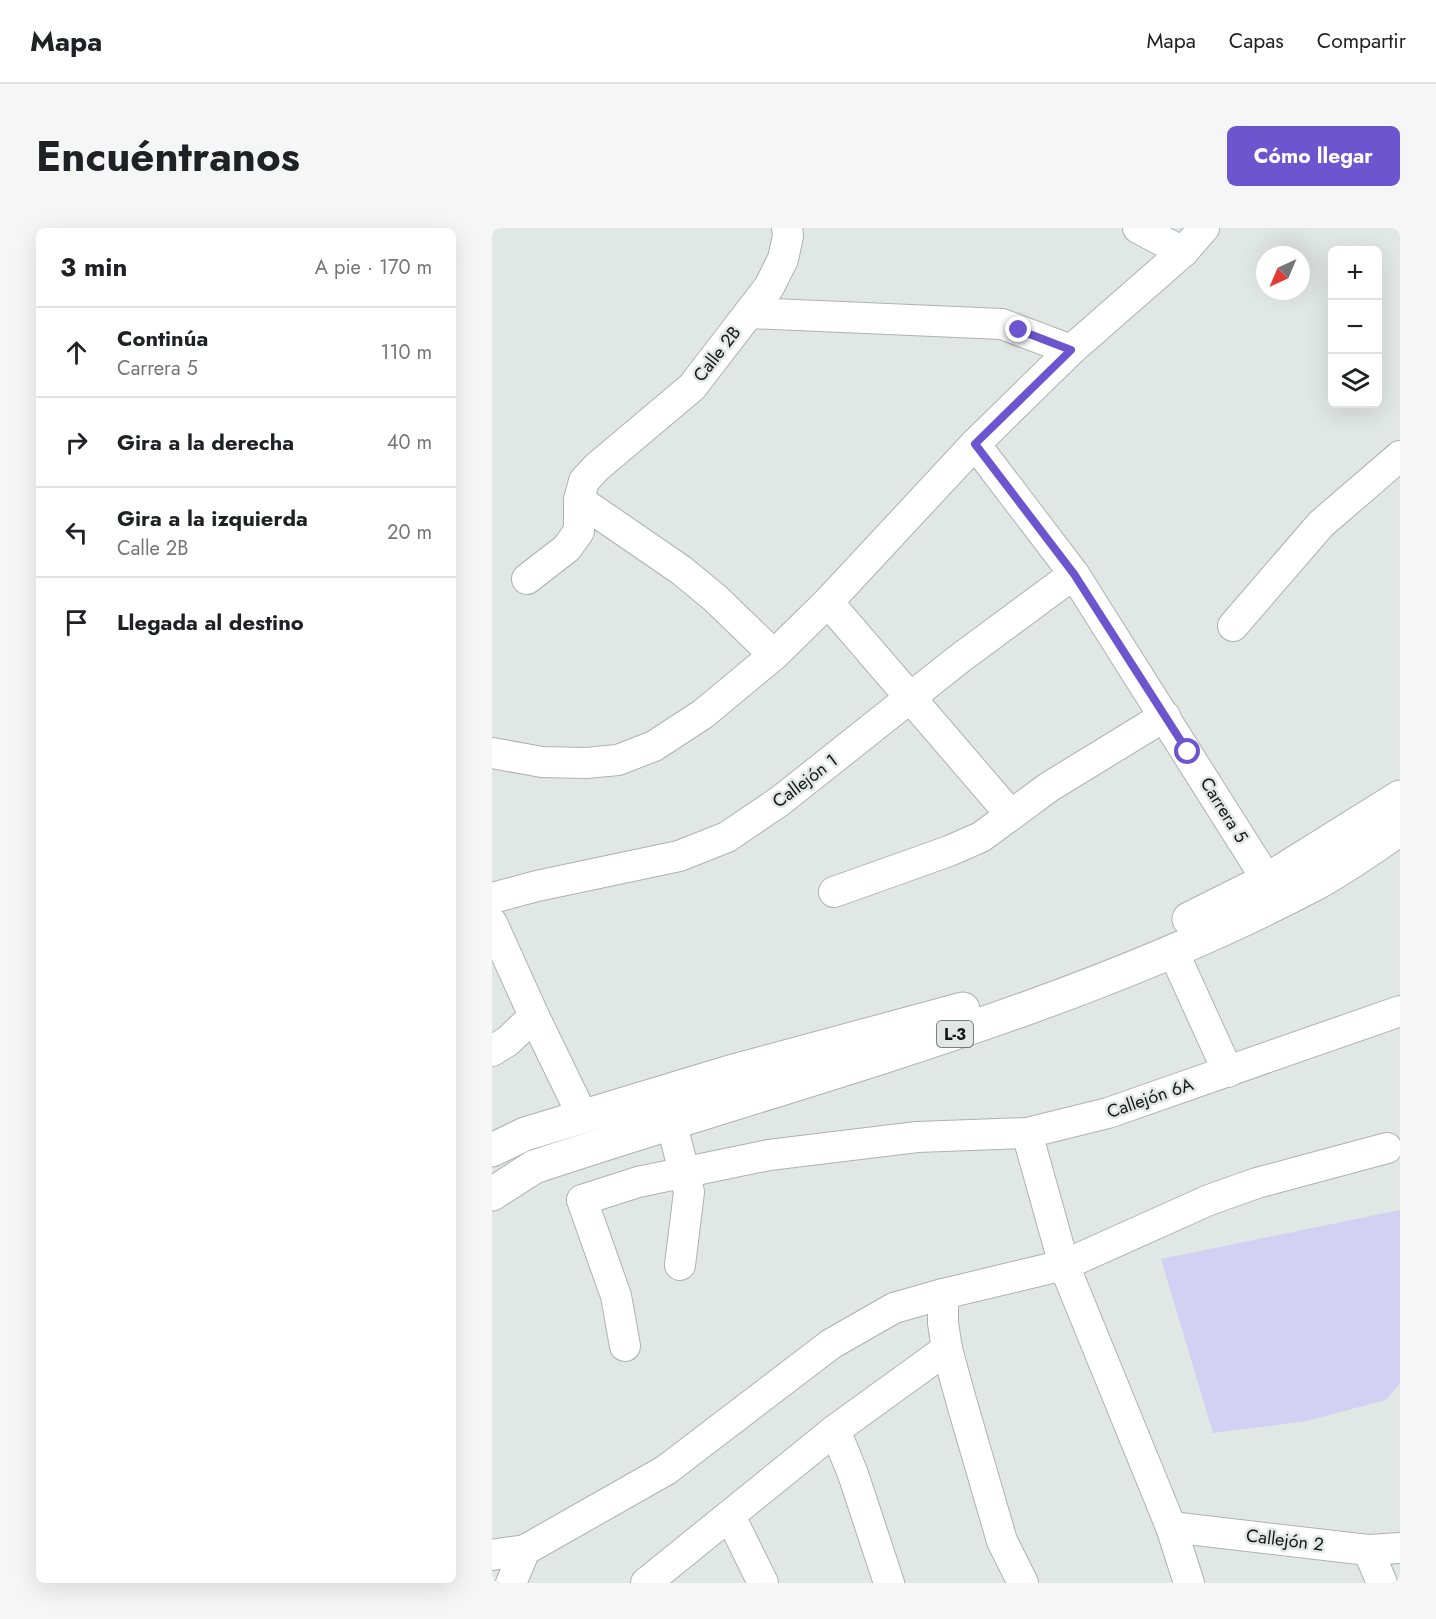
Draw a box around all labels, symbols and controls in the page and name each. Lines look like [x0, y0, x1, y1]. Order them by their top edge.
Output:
text: Mapa [30, 21, 102, 62]
text: Mapa [1147, 26, 1196, 56]
text: Capas [1229, 26, 1284, 56]
text: Compartir [1317, 26, 1406, 56]
text: Encuéntranos [36, 126, 300, 187]
button: Cómo llegar [1227, 126, 1400, 186]
north arrow [1256, 246, 1310, 300]
map controls [1328, 246, 1382, 408]
button: + [1328, 246, 1382, 300]
text: 3 min [60, 248, 127, 286]
text: A pie · 170 m [315, 253, 432, 282]
button: − [1328, 300, 1382, 354]
route end [1005, 316, 1031, 342]
street label: Calle 2B [687, 321, 747, 387]
text: Continúa [117, 322, 208, 354]
icon: ahead [60, 336, 93, 369]
text: 110 m [380, 338, 432, 367]
text: Carrera 5 [117, 354, 198, 383]
button: layers [1328, 354, 1382, 408]
icon: right [60, 426, 93, 459]
text: Gira a la derecha [117, 426, 294, 458]
text: 40 m [387, 428, 432, 457]
text: Gira a la izquierda [117, 502, 308, 534]
icon: left [60, 516, 93, 549]
text: 20 m [387, 518, 432, 547]
text: Calle 2B [117, 534, 188, 563]
icon: arrive [60, 606, 93, 639]
text: Llegada al destino [117, 606, 304, 638]
route start [1174, 738, 1200, 764]
street label: Callejón 1 [767, 748, 843, 814]
street label: Carrera 5 [1194, 772, 1254, 848]
road number: L-3 [937, 1021, 973, 1047]
street label: Callejón 6A [1103, 1071, 1197, 1125]
street label: Callejón 2 [1245, 1522, 1325, 1558]

